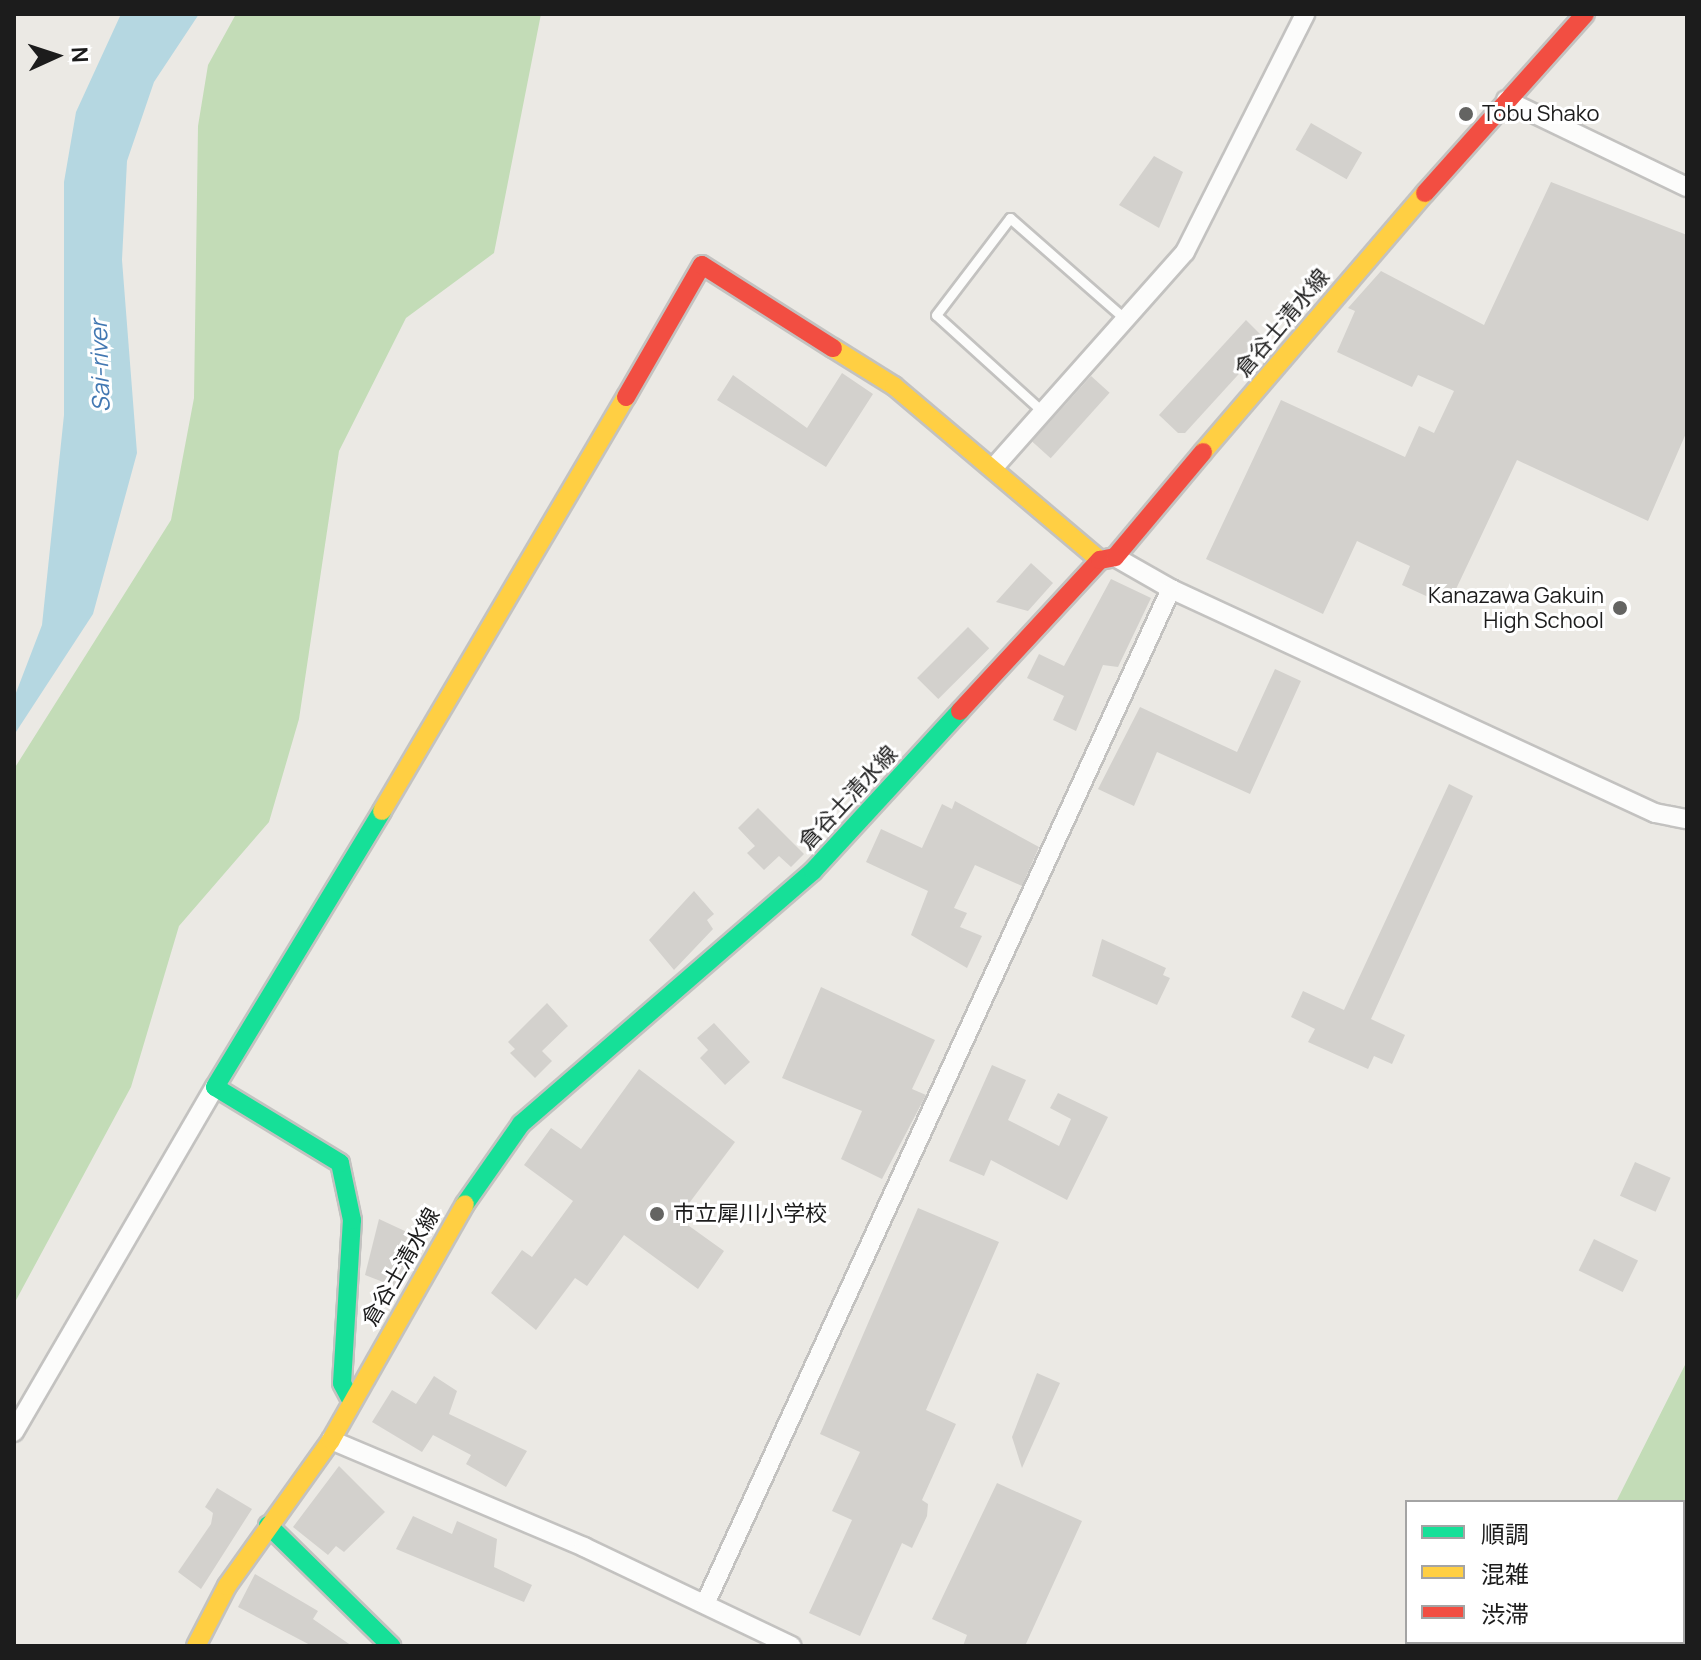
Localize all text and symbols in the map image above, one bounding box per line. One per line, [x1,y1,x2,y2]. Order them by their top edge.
north arrow [16,16,96,96]
text: N [65,46,95,63]
place label: Tobu Shako [1482,101,1599,127]
marker: Tobu Shako [1457,105,1475,123]
street label: 倉谷土清水線 [1229,264,1335,382]
water label: Sai-river [83,319,115,413]
place label: Kanazawa Gakuin High School [1428,582,1604,634]
marker: Kanazawa Gakuin High School [1611,599,1629,617]
street label: 倉谷土清水線 [793,741,903,855]
place label: 市立犀川小学校 [673,1201,827,1227]
street label: 倉谷土清水線 [357,1203,445,1331]
marker: 市立犀川小学校 [648,1205,666,1223]
legend [1405,1500,1685,1644]
text: 順調 [1481,1517,1529,1550]
text: 混雑 [1481,1557,1529,1590]
text: 渋滞 [1481,1597,1529,1630]

